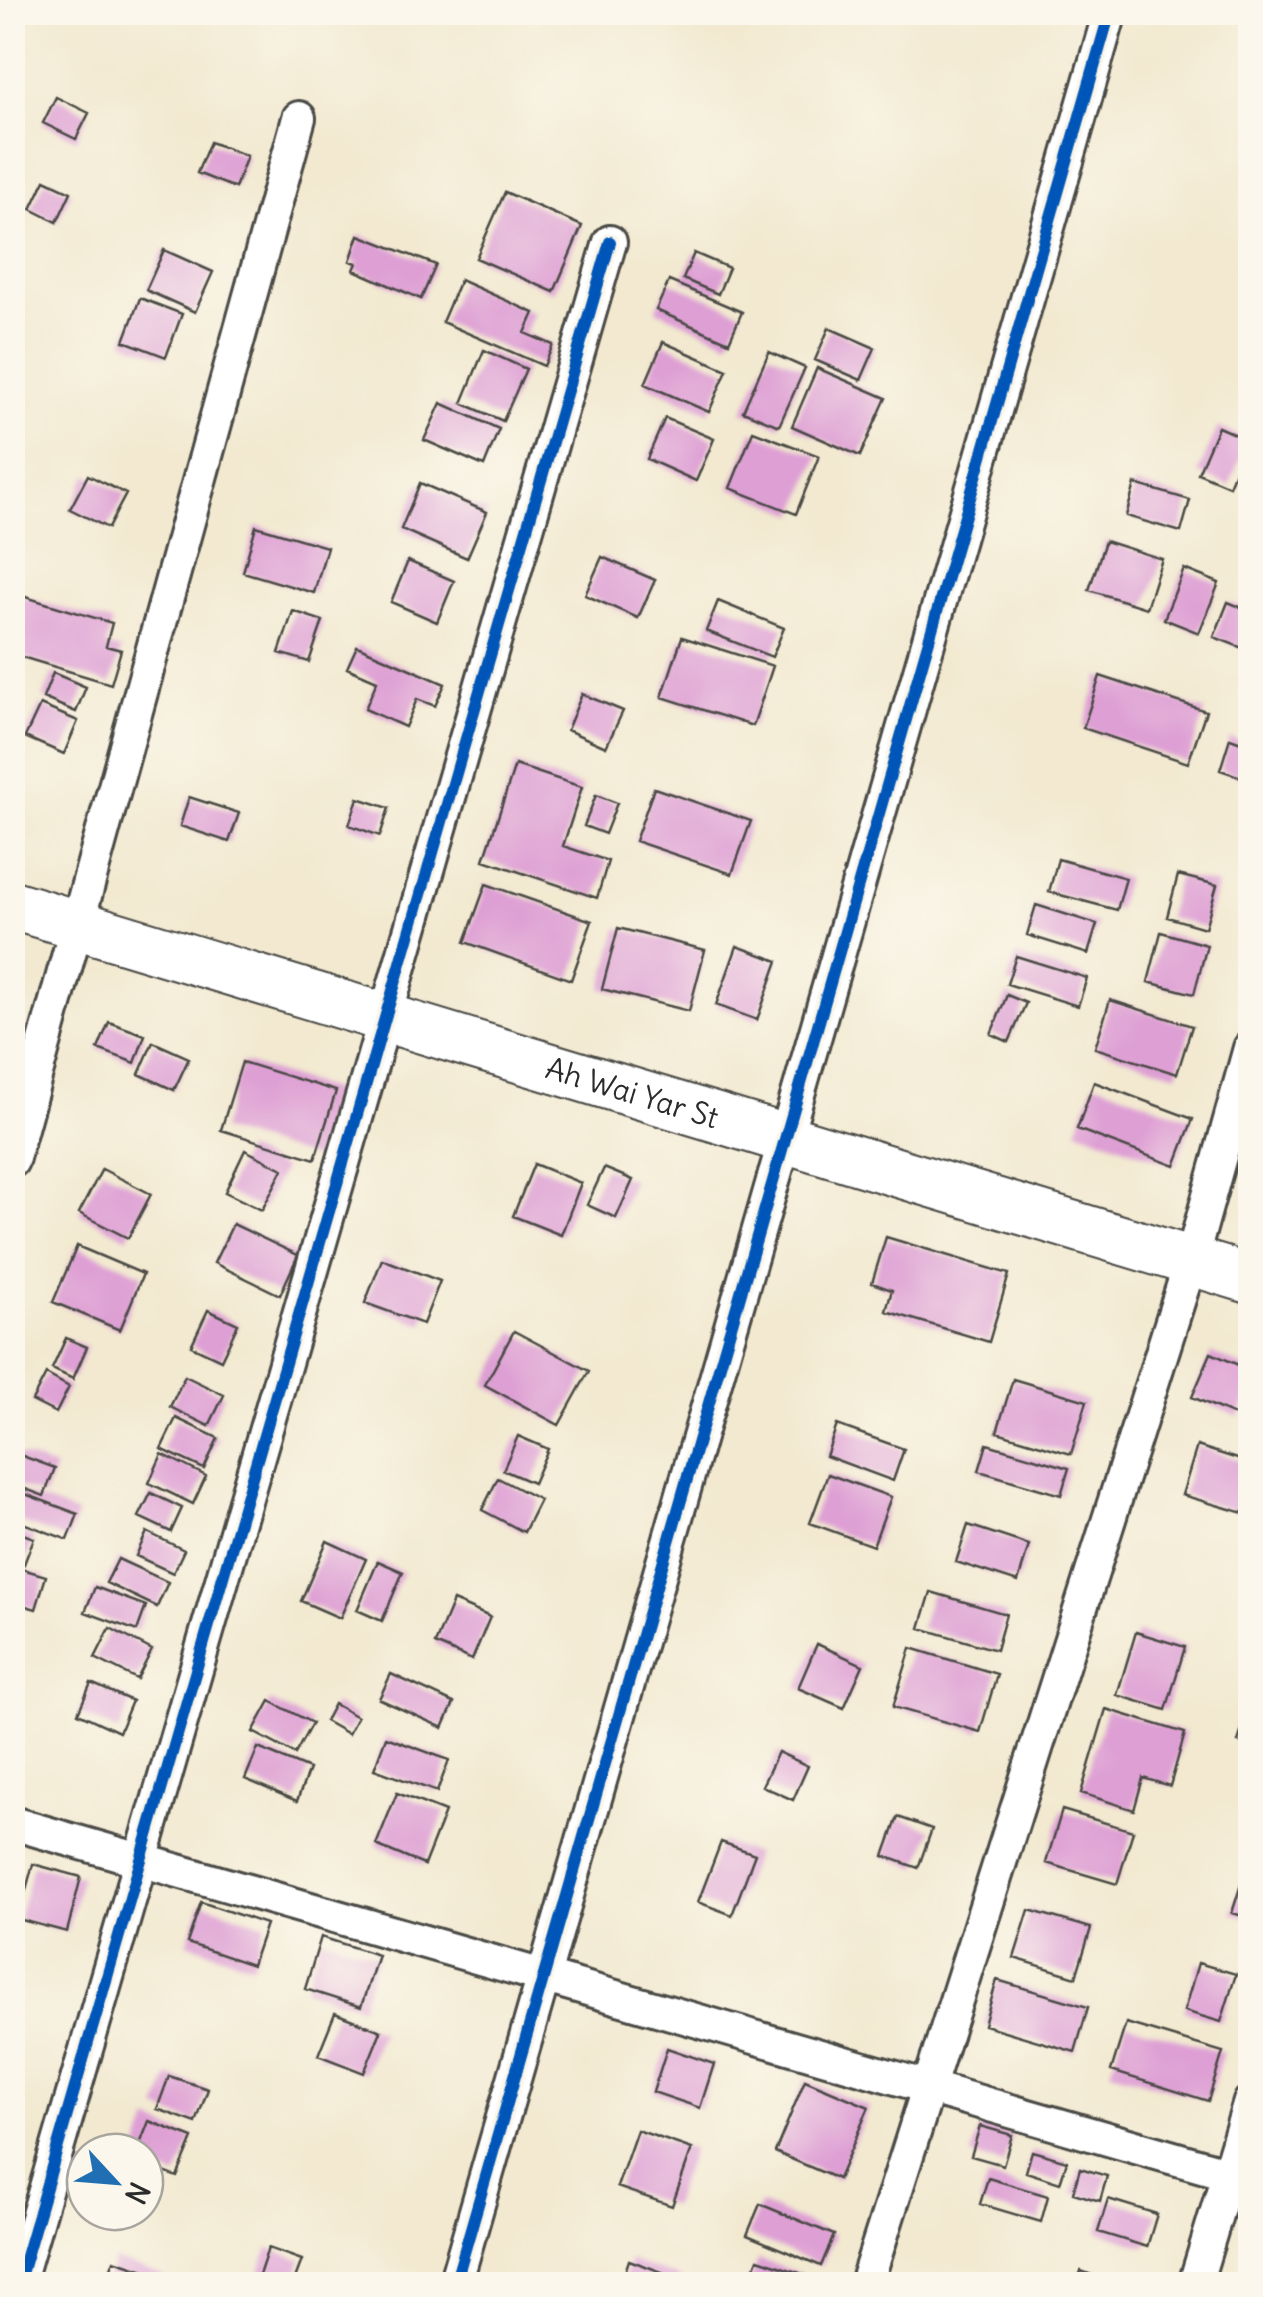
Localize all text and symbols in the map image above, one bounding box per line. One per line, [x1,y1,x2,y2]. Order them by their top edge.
street label: Ah Wai Yar St [541,1048,723,1136]
north arrow [65,2132,165,2232]
text: N [117,2176,158,2210]

